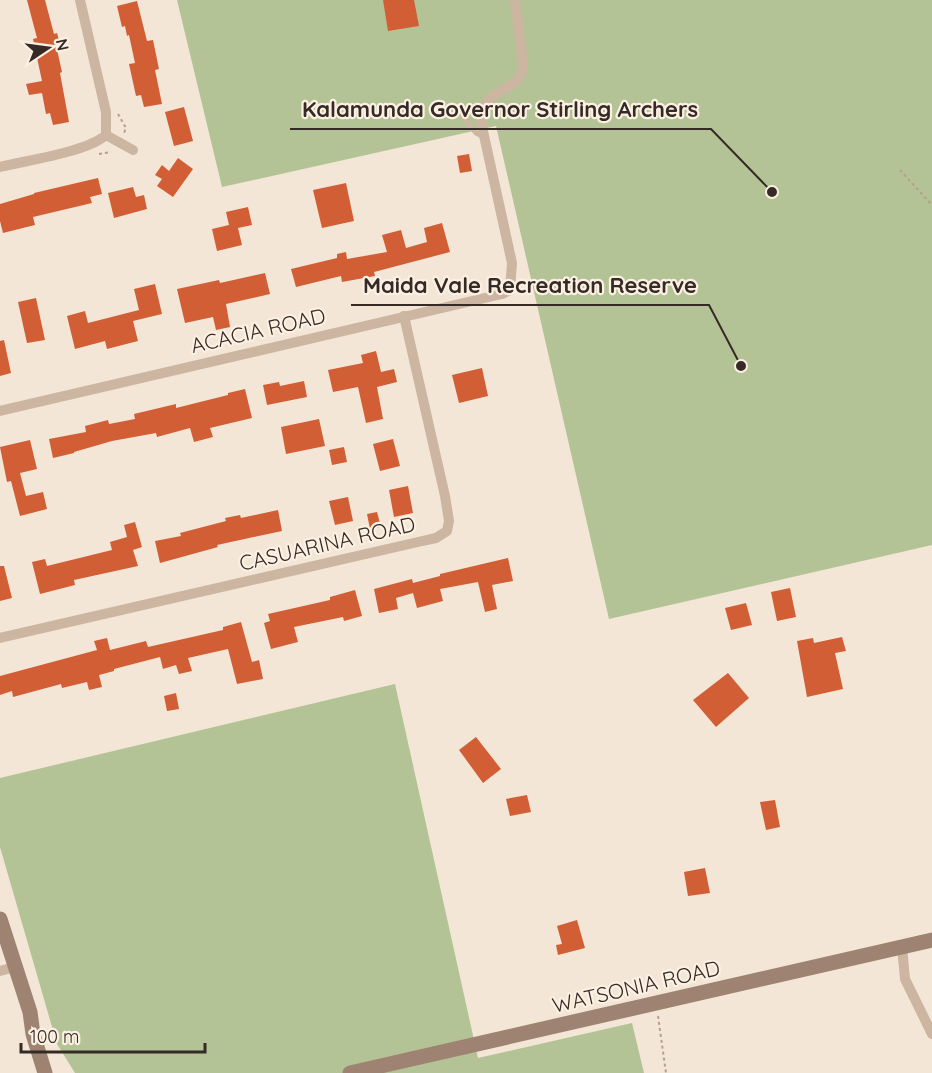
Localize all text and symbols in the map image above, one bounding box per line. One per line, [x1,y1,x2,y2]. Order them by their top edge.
north arrow [18,18,78,78]
text: N [52,37,74,53]
callout: Kalamunda Governor Stirling Archers [290,89,711,129]
text: Kalamunda Governor Stirling Archers [302,95,698,123]
callout: Maida Vale Recreation Reserve [351,265,709,305]
text: Maida Vale Recreation Reserve [363,271,697,299]
street label: ACACIA ROAD [188,302,328,358]
street label: CASUARINA ROAD [236,510,418,576]
street label: WATSONIA ROAD [550,954,722,1018]
scale bar [21,1016,206,1054]
text: 100 m [30,1025,79,1048]

